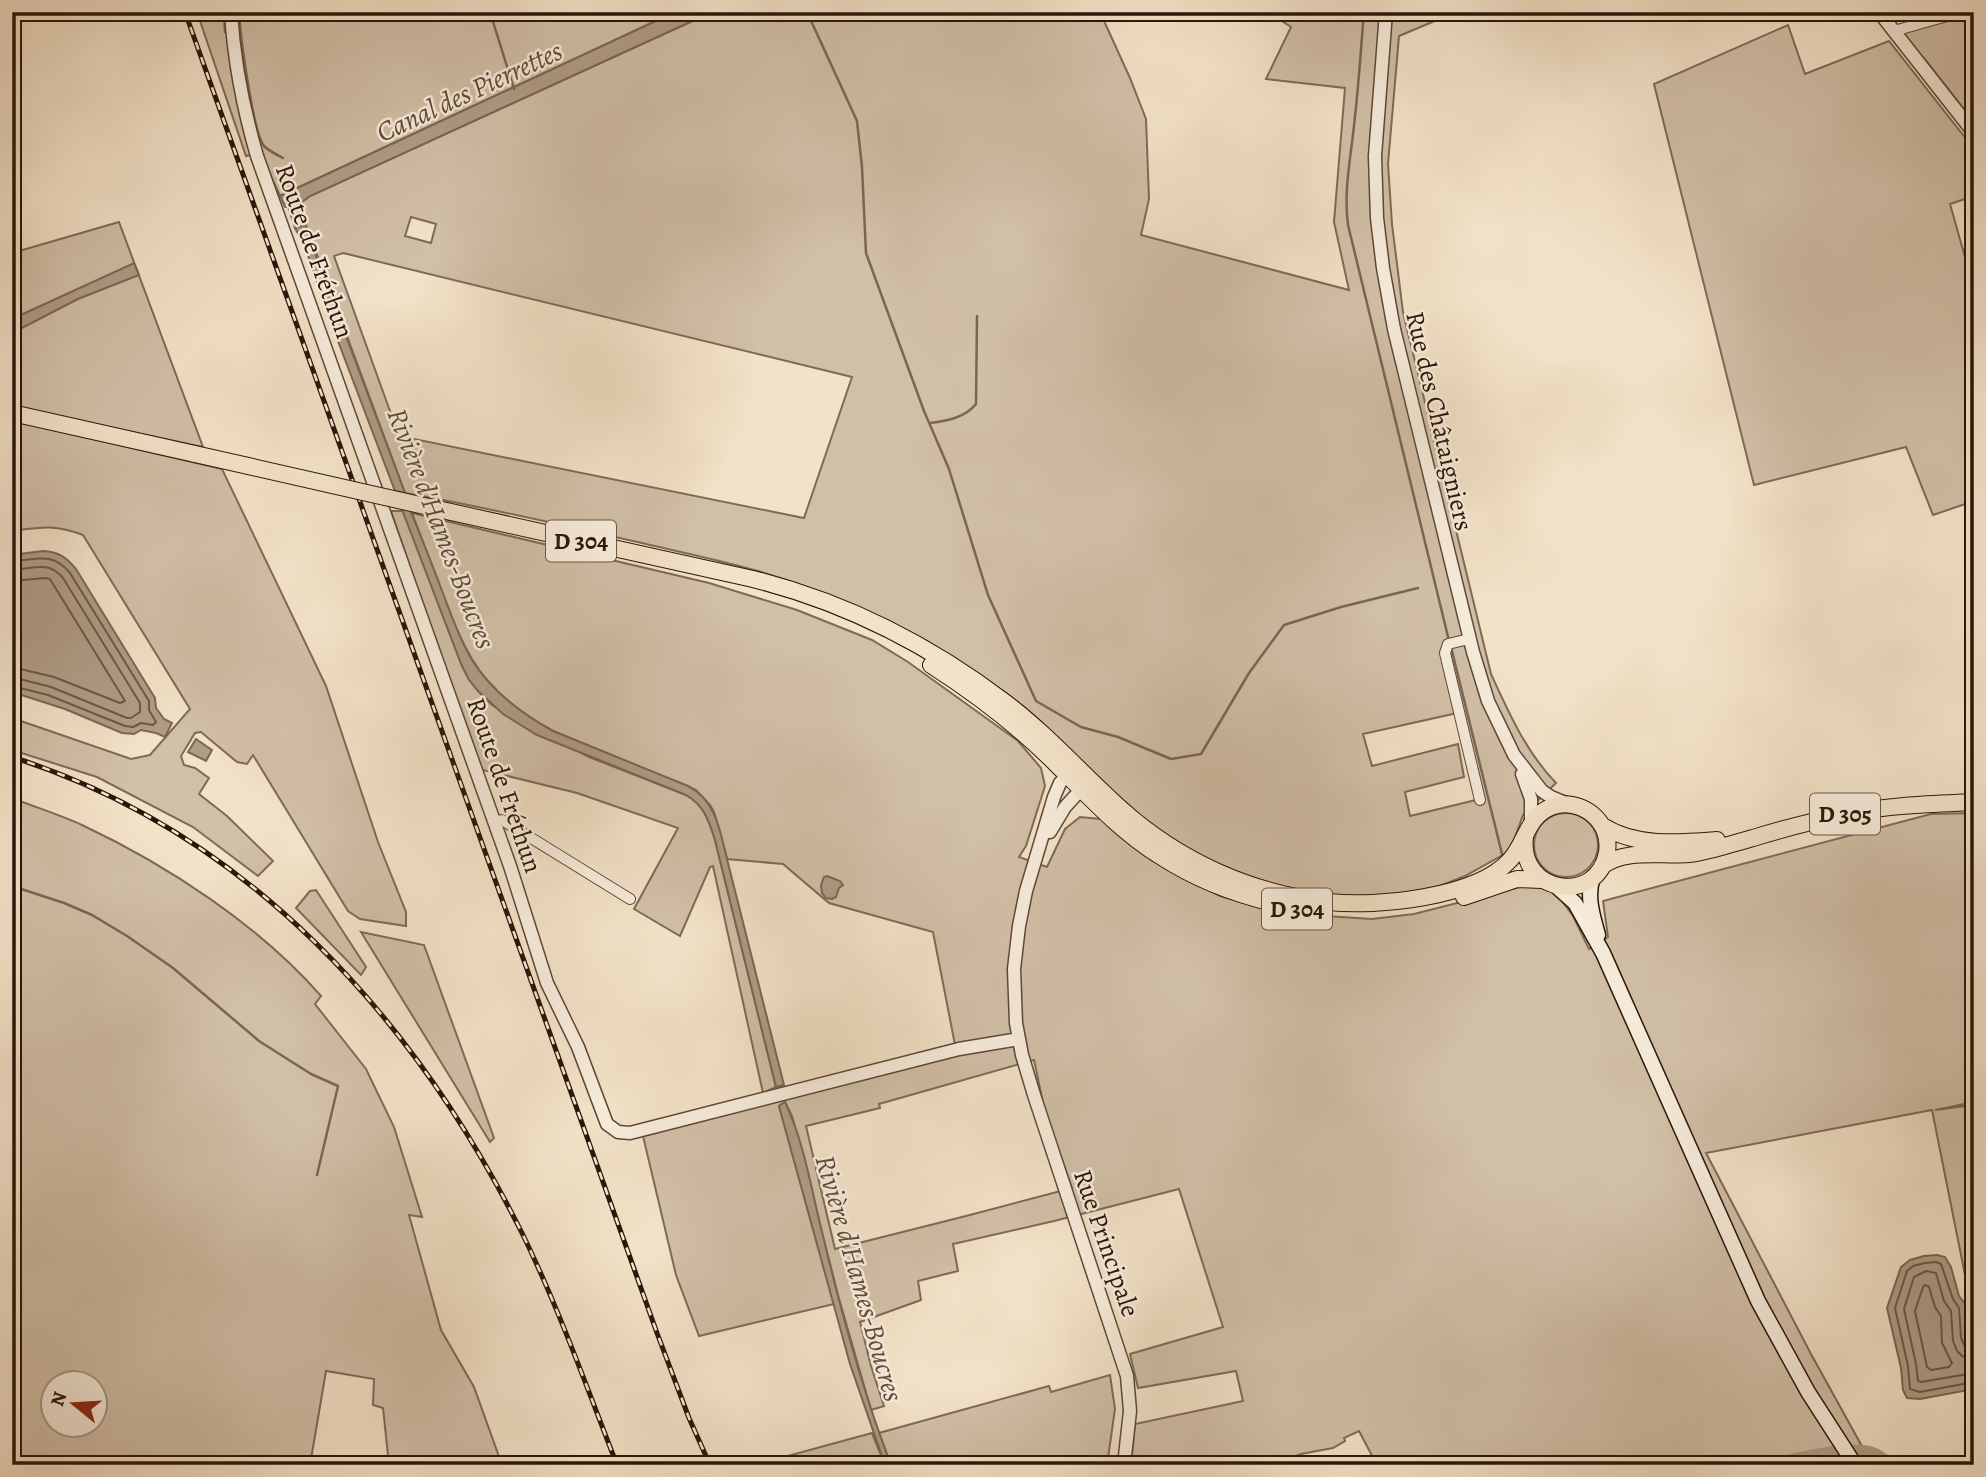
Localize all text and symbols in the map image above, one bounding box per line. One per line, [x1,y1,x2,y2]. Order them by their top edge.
water label: Canal des Pierrettes [370,32,569,152]
street label: Route de Fréthun [267,159,362,343]
street label: Rue des Châtaigniers [1397,308,1482,534]
water label: Rivière d'Hames-Boucres [378,403,505,655]
road number: D 304 [546,520,616,562]
street label: Route de Fréthun [458,693,551,877]
road number: D 305 [1810,794,1880,834]
road number: D 304 [1262,888,1332,930]
water label: Rivière d'Hames-Boucres [806,1151,913,1406]
street label: Rue Principale [1065,1165,1148,1322]
north arrow [38,1368,108,1438]
text: N [44,1388,73,1410]

